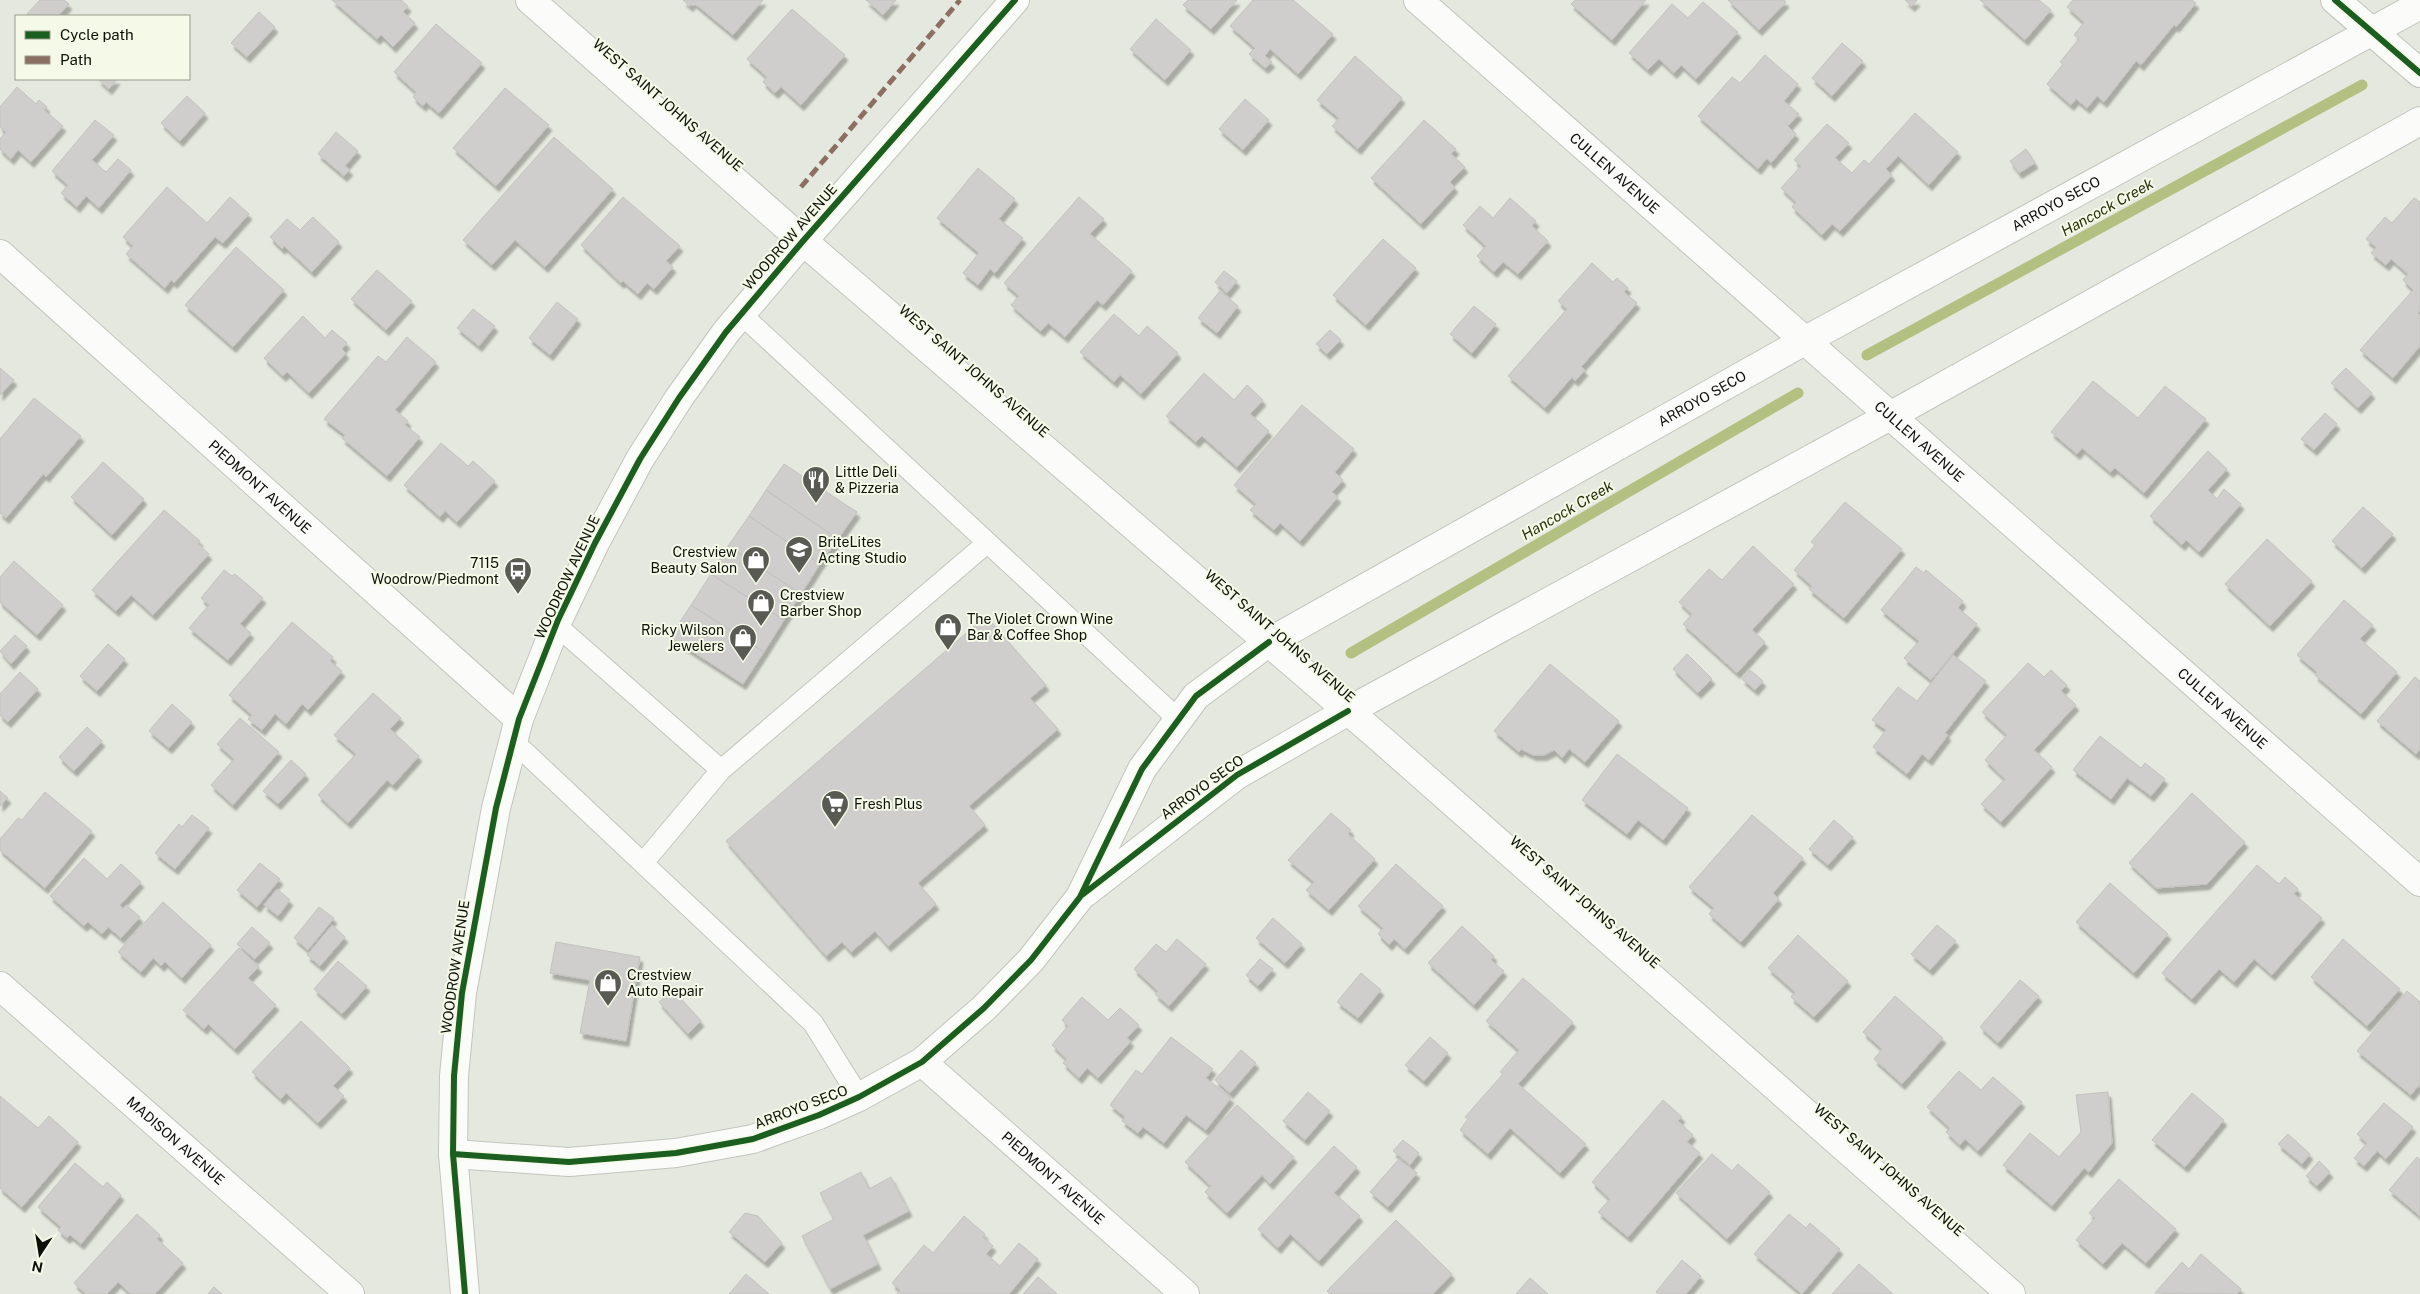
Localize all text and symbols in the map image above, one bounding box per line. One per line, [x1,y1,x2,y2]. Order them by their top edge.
legend [15,15,190,80]
text: Cycle path [60,26,134,43]
street label: WEST SAINT JOHNS AVENUE [590,35,746,175]
text: Path [60,51,92,68]
street label: CULLEN AVENUE [1567,129,1663,217]
street label: ARROYO SECO [2009,173,2103,234]
water label: Hancock Creek [2058,174,2157,239]
street label: WOODROW AVENUE [740,181,840,293]
street label: WEST SAINT JOHNS AVENUE [896,301,1052,441]
street label: ARROYO SECO [1655,367,1749,430]
street label: CULLEN AVENUE [1871,398,1967,485]
street label: PIEDMONT AVENUE [205,437,314,537]
place label: Little Deli & Pizzeria [835,464,899,496]
restaurant icon: Little Deli & Pizzeria [801,465,831,504]
water label: Hancock Creek [1518,476,1617,543]
street label: WOODROW AVENUE [531,512,603,642]
place label: BriteLites Acting Studio [818,534,907,566]
school or university icon: BriteLites Acting Studio [784,535,814,574]
place label: Crestview Beauty Salon [651,544,737,576]
shop icon: Crestview Beauty Salon [741,545,771,584]
place label: 7115 Woodrow/Piedmont [371,555,499,587]
bus stop icon: 7115 Woodrow/Piedmont [503,556,533,595]
street label: WEST SAINT JOHNS AVENUE [1202,566,1358,706]
place label: Crestview Barber Shop [780,587,861,619]
shop icon: Crestview Barber Shop [746,588,776,627]
place label: The Violet Crown Wine Bar & Coffee Shop [967,611,1113,643]
shop icon: The Violet Crown Wine Bar & Coffee Shop [933,612,963,651]
place label: Ricky Wilson Jewelers [641,622,724,654]
shop icon: Ricky Wilson Jewelers [728,623,758,662]
street label: CULLEN AVENUE [2175,665,2271,752]
street label: ARROYO SECO [1157,752,1247,822]
supermarket icon: Fresh Plus [820,789,850,828]
place label: Fresh Plus [854,796,922,812]
street label: WEST SAINT JOHNS AVENUE [1507,832,1663,972]
street label: WOODROW AVENUE [438,899,472,1035]
place label: Crestview Auto Repair [627,967,704,999]
shop icon: Crestview Auto Repair [593,968,623,1007]
street label: ARROYO SECO [752,1082,850,1132]
street label: MADISON AVENUE [123,1093,228,1188]
street label: WEST SAINT JOHNS AVENUE [1811,1100,1967,1240]
street label: PIEDMONT AVENUE [998,1128,1108,1227]
north arrow [15,1229,65,1279]
text: N [30,1258,44,1276]

